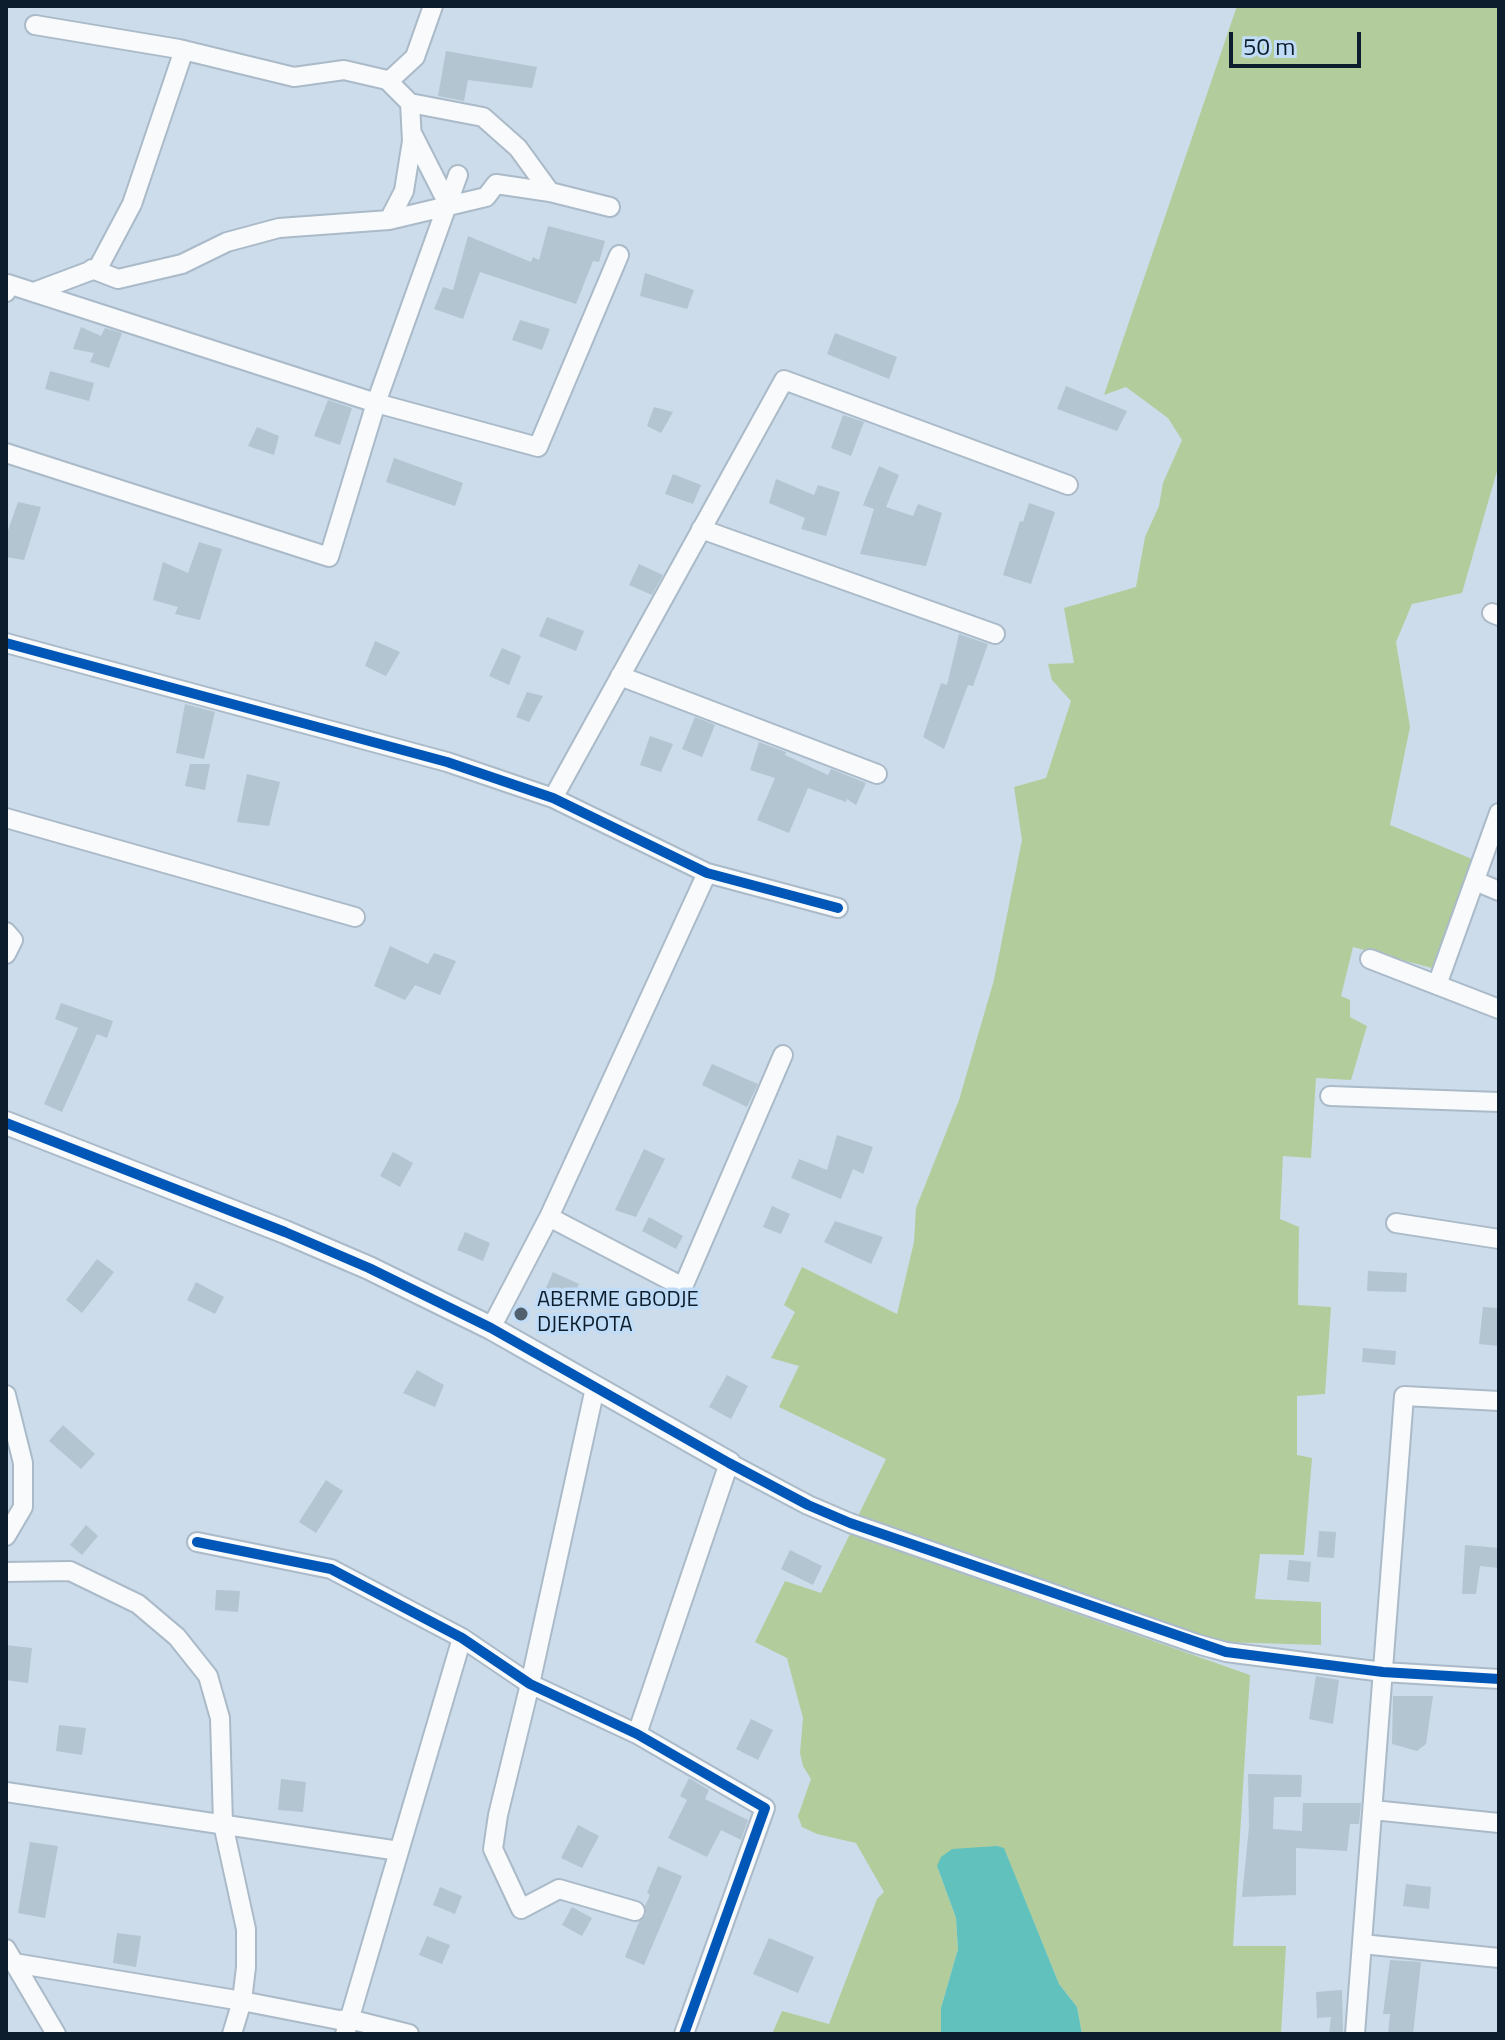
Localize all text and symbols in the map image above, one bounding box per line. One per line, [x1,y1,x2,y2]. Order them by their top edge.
scale bar [1233,16,1365,66]
text: 50 m [1243,28,1295,64]
place label: ABERME GBODJE DJEKPOTA [537,1288,699,1340]
marker: ABERME GBODJE DJEKPOTA [512,1305,530,1323]

